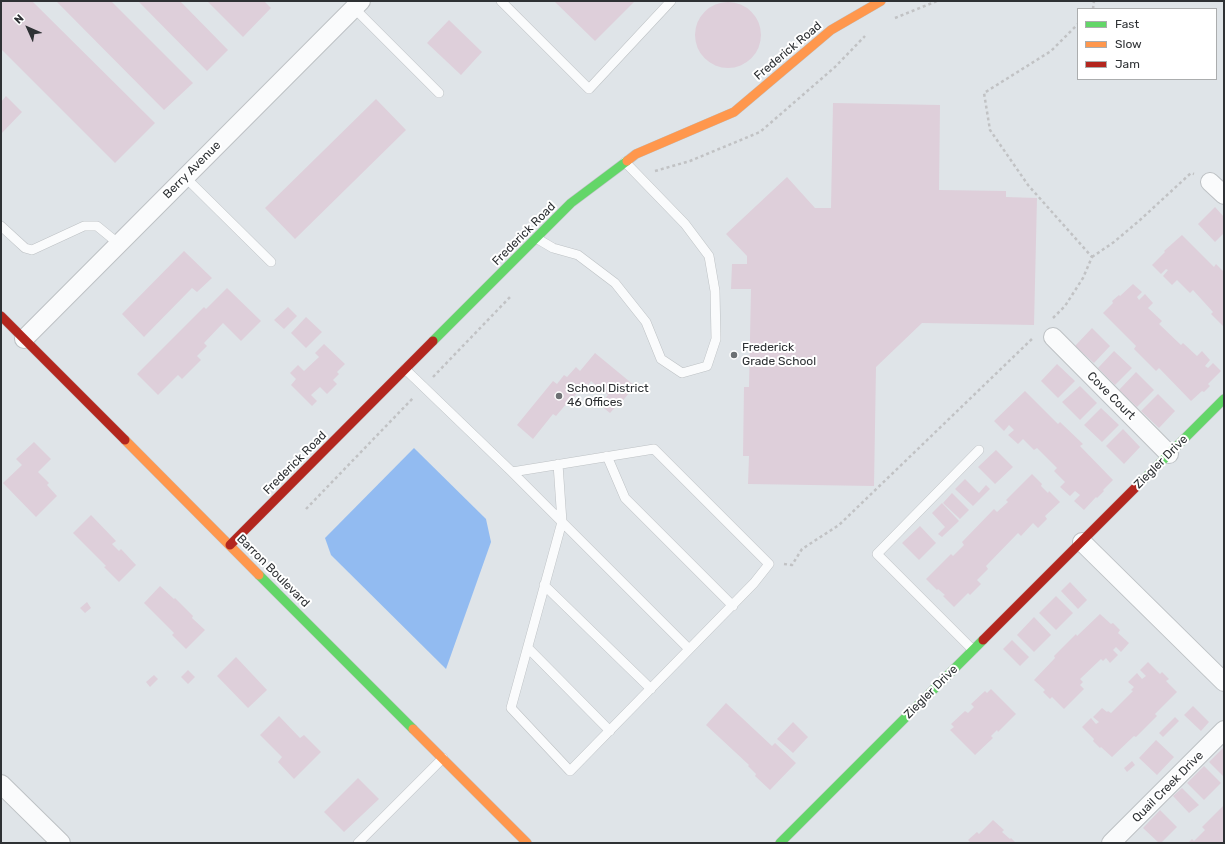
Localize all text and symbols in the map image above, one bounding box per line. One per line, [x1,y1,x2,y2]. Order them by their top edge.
north arrow [8,8,48,48]
legend [1077,8,1217,80]
text: N [12,12,27,27]
text: Fast [1115,17,1139,31]
street label: Frederick Road [751,19,825,83]
text: Slow [1115,37,1142,51]
text: Jam [1115,57,1140,71]
street label: Berry Avenue [160,138,224,202]
street label: Frederick Road [489,199,559,269]
place label: Frederick Grade School [742,341,816,369]
marker: Frederick Grade School [729,350,739,360]
street label: Cove Court [1084,369,1138,423]
place label: School District 46 Offices [567,382,649,410]
marker: School District 46 Offices [554,391,564,401]
street label: Frederick Road [260,428,330,498]
street label: Ziegler Drive [1131,432,1191,492]
street label: Barron Boulevard [234,532,312,610]
street label: Ziegler Drive [901,662,961,722]
street label: Quail Creek Drive [1129,748,1207,826]

